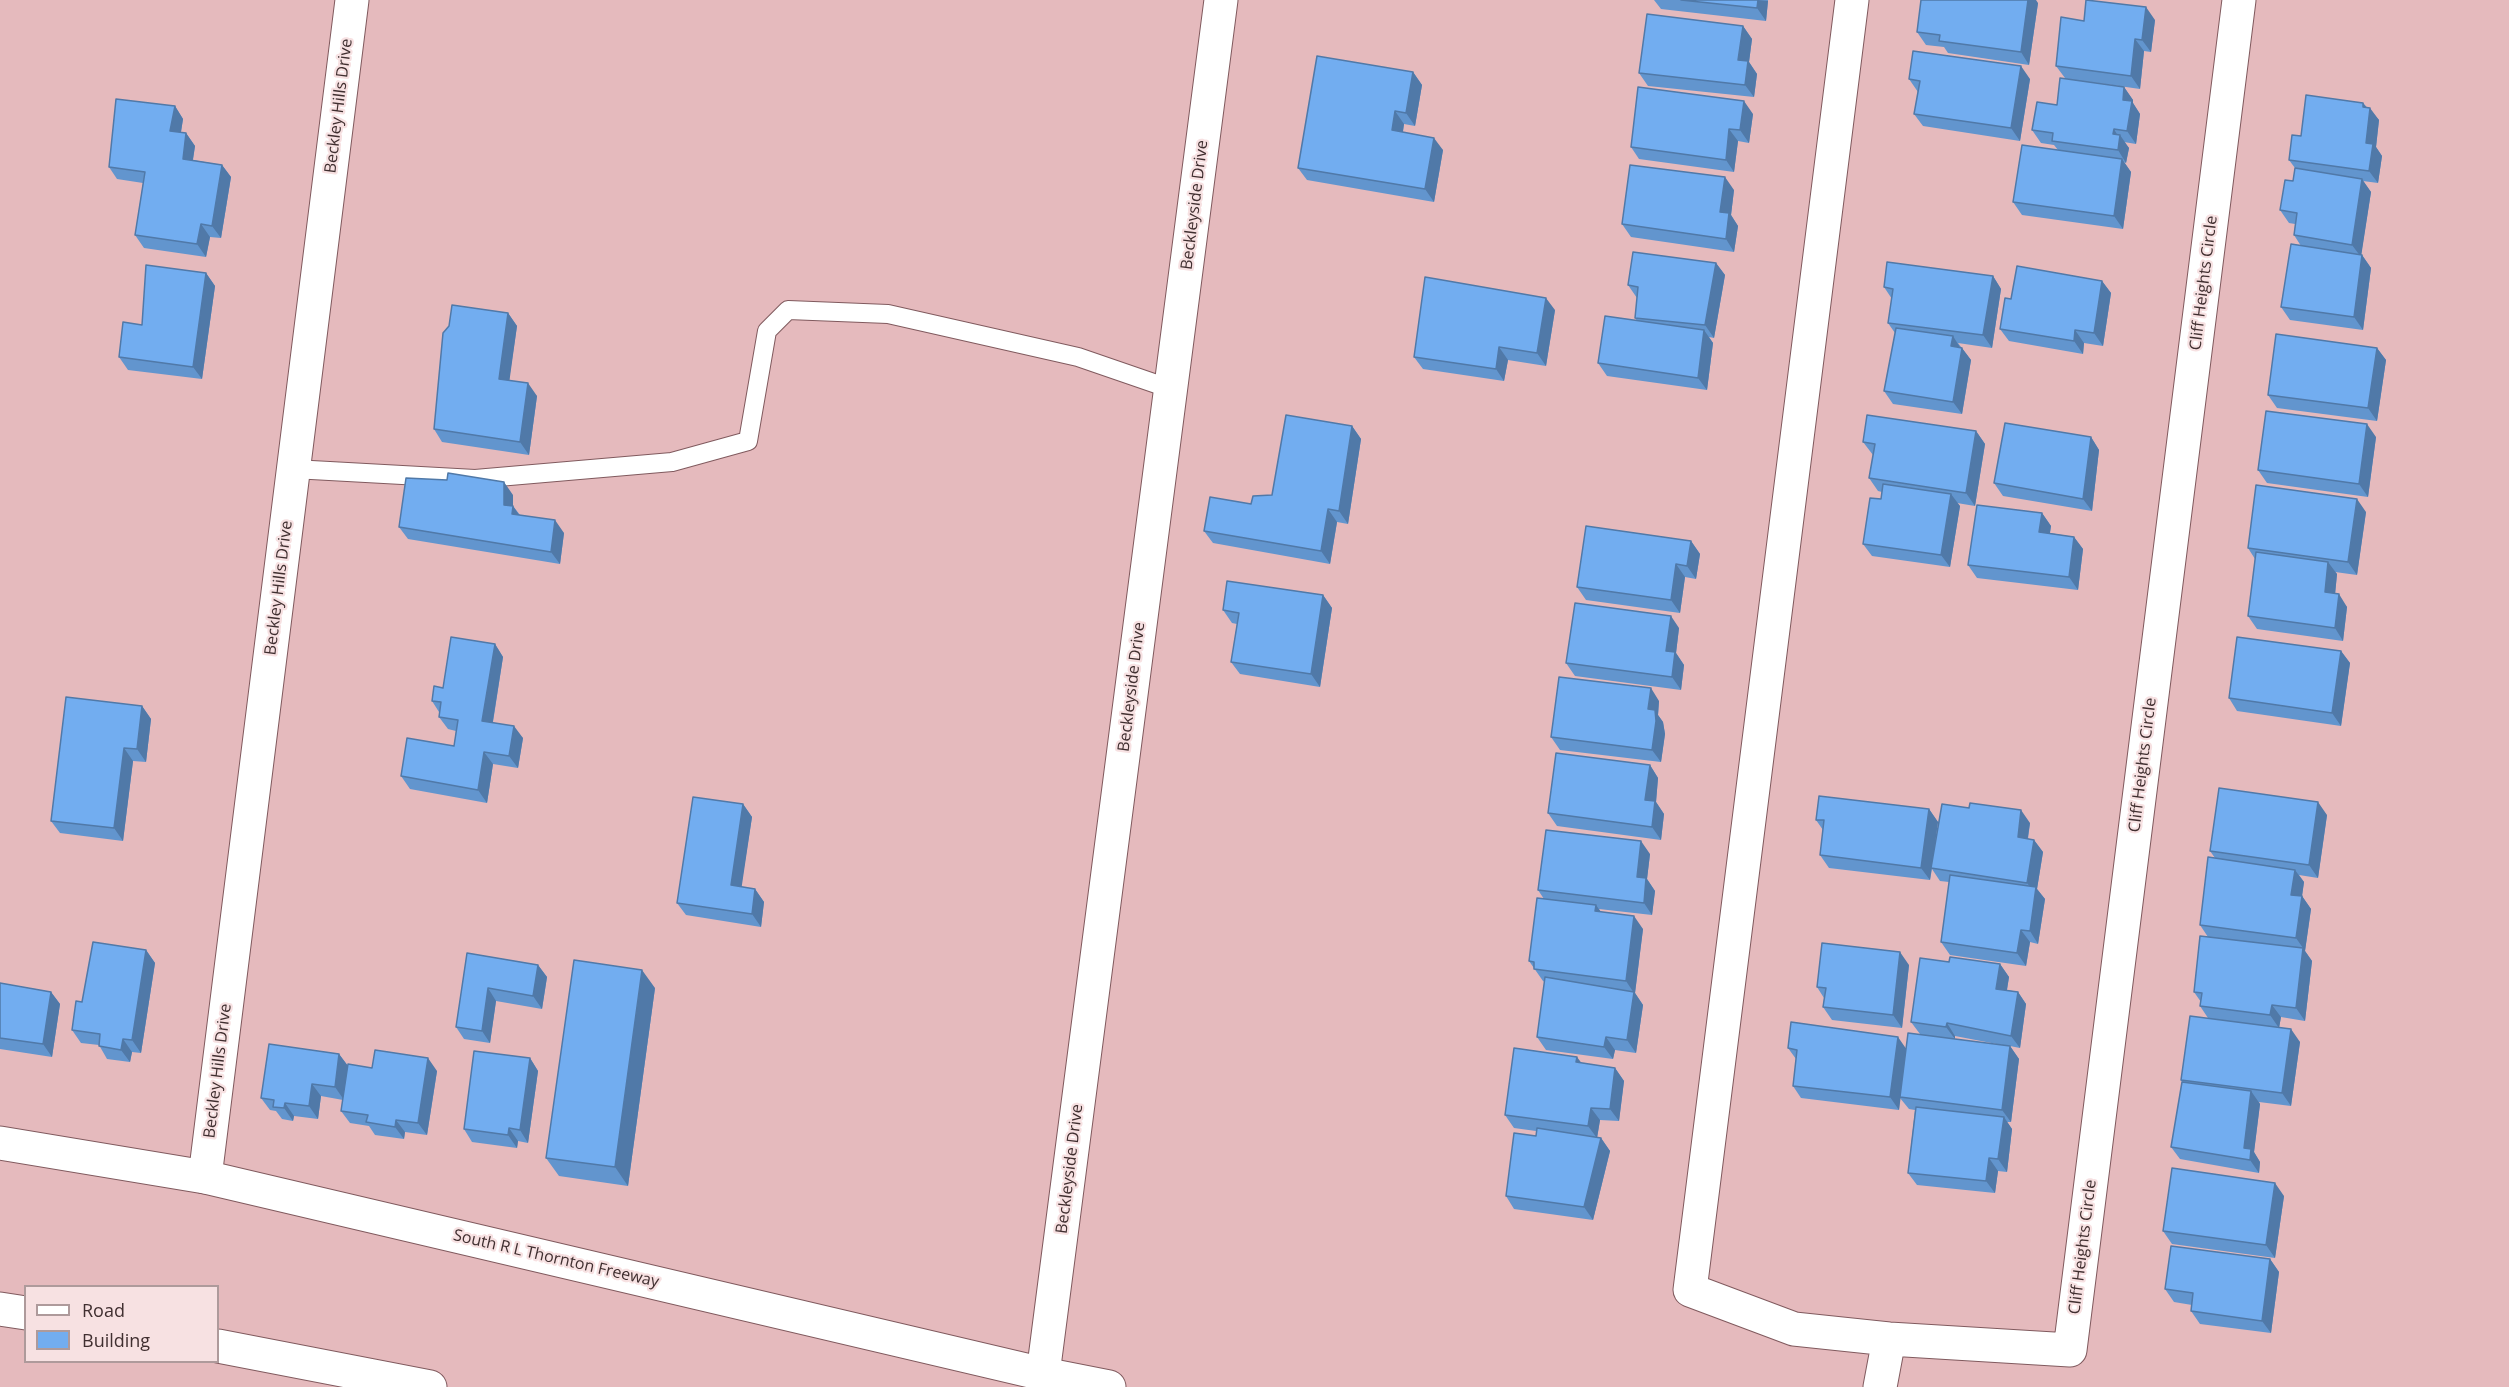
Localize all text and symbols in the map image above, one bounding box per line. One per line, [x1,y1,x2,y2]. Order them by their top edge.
street label: Beckley Hills Drive [321,38,357,174]
street label: Beckleyside Drive [1178,139,1212,271]
street label: Cliff Heights Circle [2186,215,2222,351]
street label: Beckley Hills Drive [261,520,297,656]
street label: Beckleyside Drive [1115,621,1149,753]
street label: Cliff Heights Circle [2125,697,2161,833]
street label: Beckley Hills Drive [200,1003,236,1139]
street label: Beckleyside Drive [1053,1103,1087,1235]
street label: Cliff Heights Circle [2065,1179,2101,1315]
street label: South R L Thornton Freeway [451,1226,661,1292]
legend [24,1285,219,1363]
text: Road [82,1298,125,1322]
text: Building [82,1328,150,1352]

